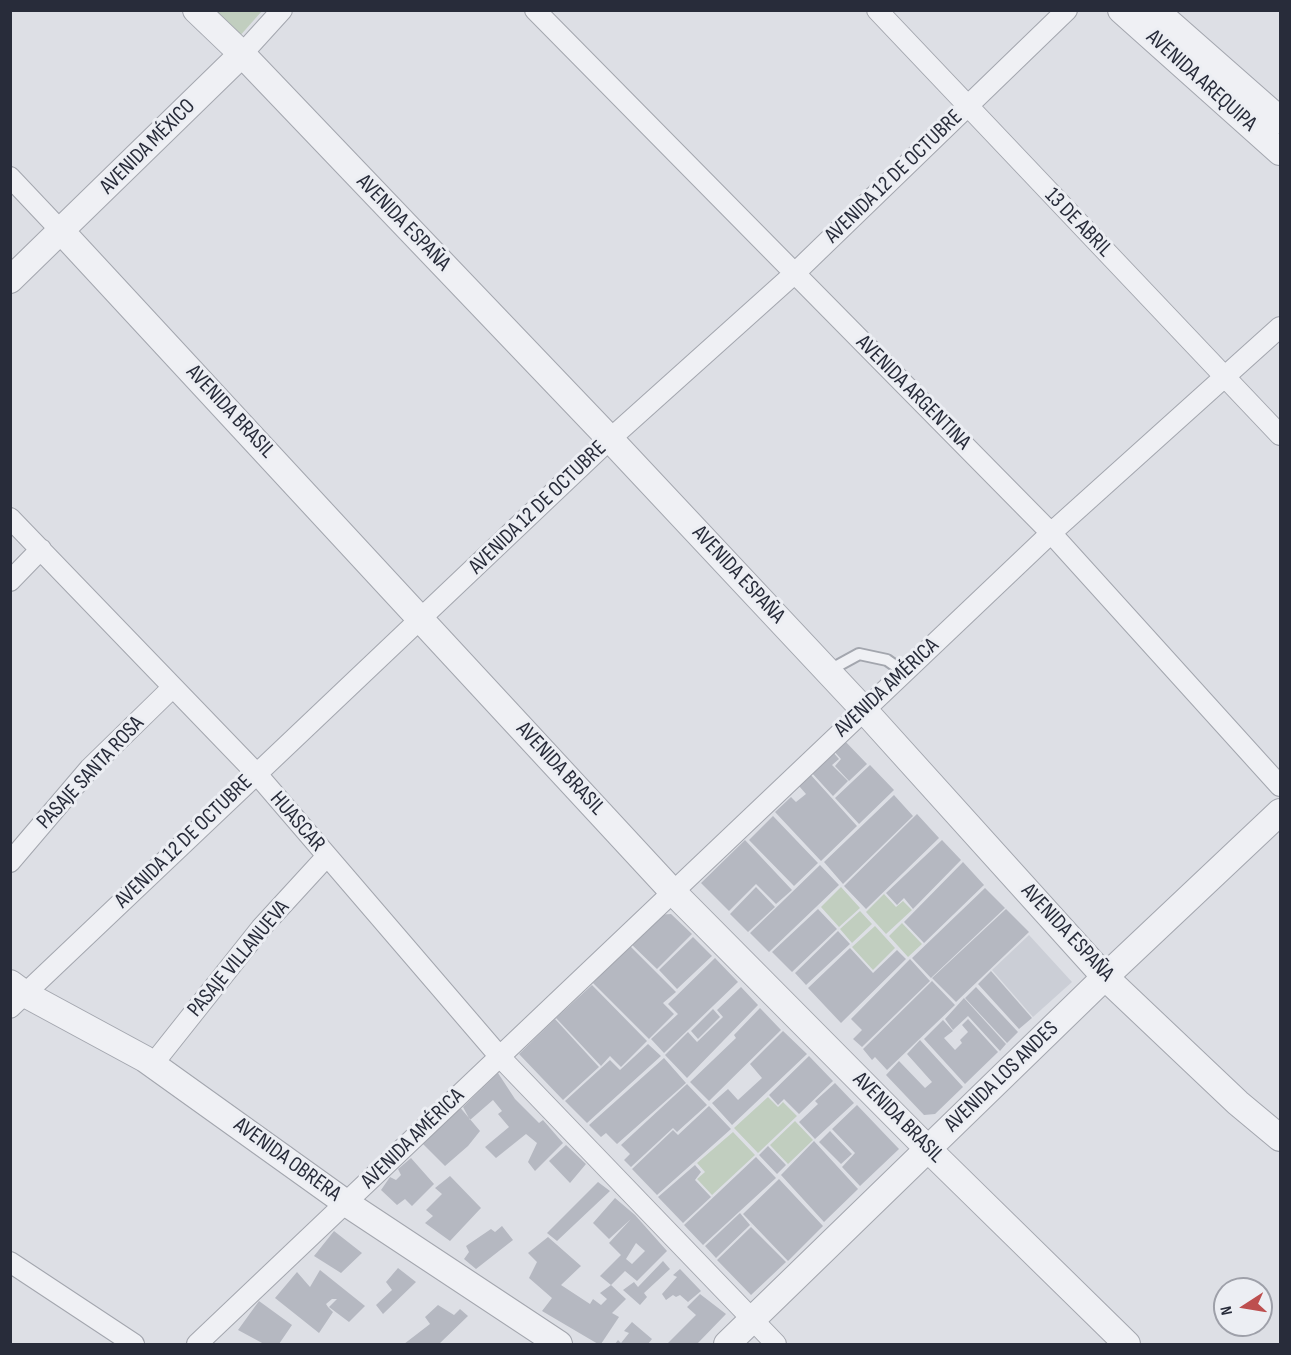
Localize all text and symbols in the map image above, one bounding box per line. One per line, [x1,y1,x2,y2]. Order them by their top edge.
street label: AVENIDA AREQUIPA [1140,24,1262,138]
street label: AVENIDA MÉXICO [95,94,201,200]
street label: AVENIDA 12 DE OCTUBRE [820,105,968,249]
street label: AVENIDA ESPAÑA [350,169,456,277]
street label: 13 DE ABRIL [1039,183,1117,263]
street label: AVENIDA ARGENTINA [850,330,976,456]
street label: AVENIDA BRASIL [180,360,280,464]
street label: AVENIDA 12 DE OCTUBRE [464,436,612,580]
street label: AVENIDA ESPAÑA [686,521,790,629]
street label: AVENIDA AMÉRICA [829,633,945,743]
street label: PASAJE SANTA ROSA [32,711,150,835]
street label: AVENIDA BRASIL [510,717,610,821]
street label: AVENIDA 12 DE OCTUBRE [110,770,258,914]
street label: HUASCAR [264,787,330,857]
street label: AVENIDA ESPAÑA [1015,879,1119,987]
street label: PASAJE VILLANUEVA [182,895,296,1023]
street label: AVENIDA LOS ANDES [940,1016,1064,1138]
street label: AVENIDA BRASIL [847,1067,949,1169]
street label: AVENIDA AMÉRICA [356,1083,470,1195]
street label: AVENIDA OBRERA [228,1112,346,1208]
north arrow [1213,1277,1273,1337]
text: N [1217,1304,1237,1317]

